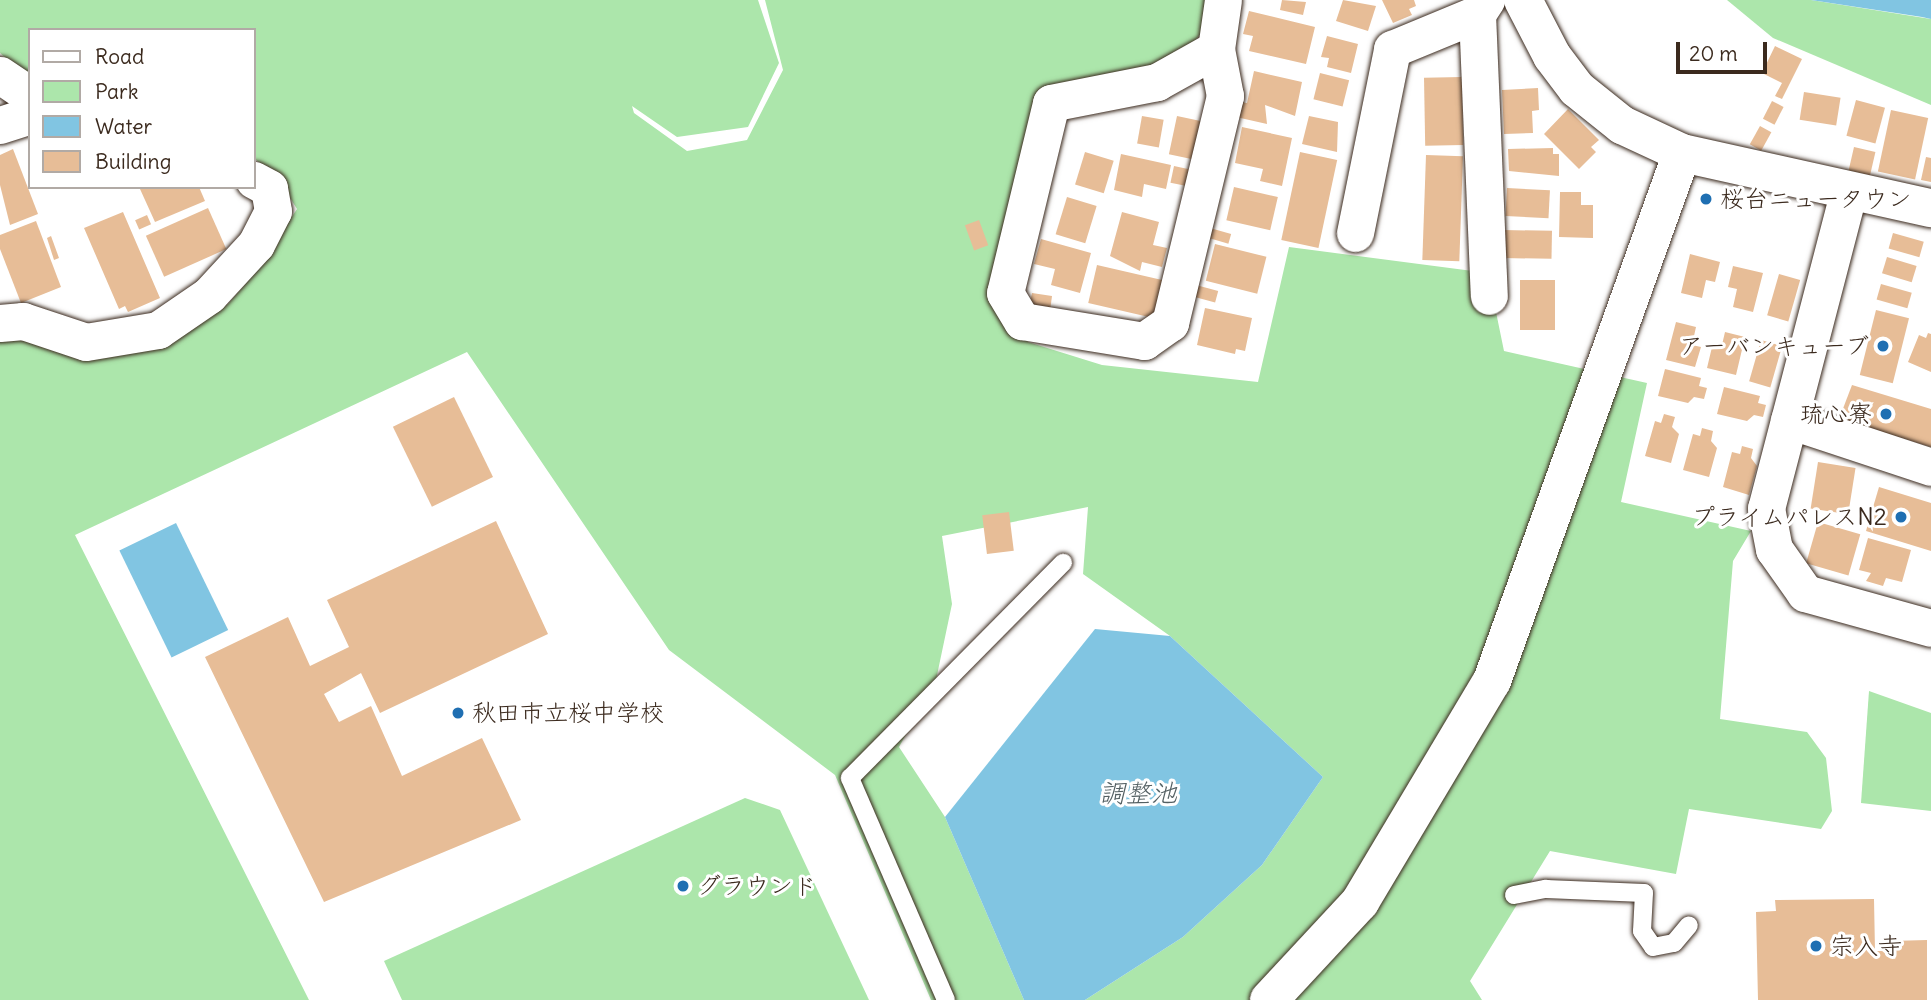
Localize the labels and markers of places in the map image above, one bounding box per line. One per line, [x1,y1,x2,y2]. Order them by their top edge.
place label: 桜台ニュータウン [1720,185,1912,213]
marker: 桜台ニュータウン [1698,191,1714,207]
place label: アーバンキューブ [1678,332,1869,360]
marker: アーバンキューブ [1875,338,1891,354]
place label: 琉心寮 [1800,400,1872,428]
marker: 琉心寮 [1878,406,1894,422]
place label: プライムパレスN2 [1689,503,1887,531]
marker: プライムパレスN2 [1893,509,1909,525]
place label: 秋田市立桜中学校 [472,699,664,727]
marker: 秋田市立桜中学校 [450,705,466,721]
place label: グラウンド [697,872,817,900]
marker: グラウンド [675,878,691,894]
place label: 宗入寺 [1830,932,1902,960]
marker: 宗入寺 [1808,938,1824,954]

